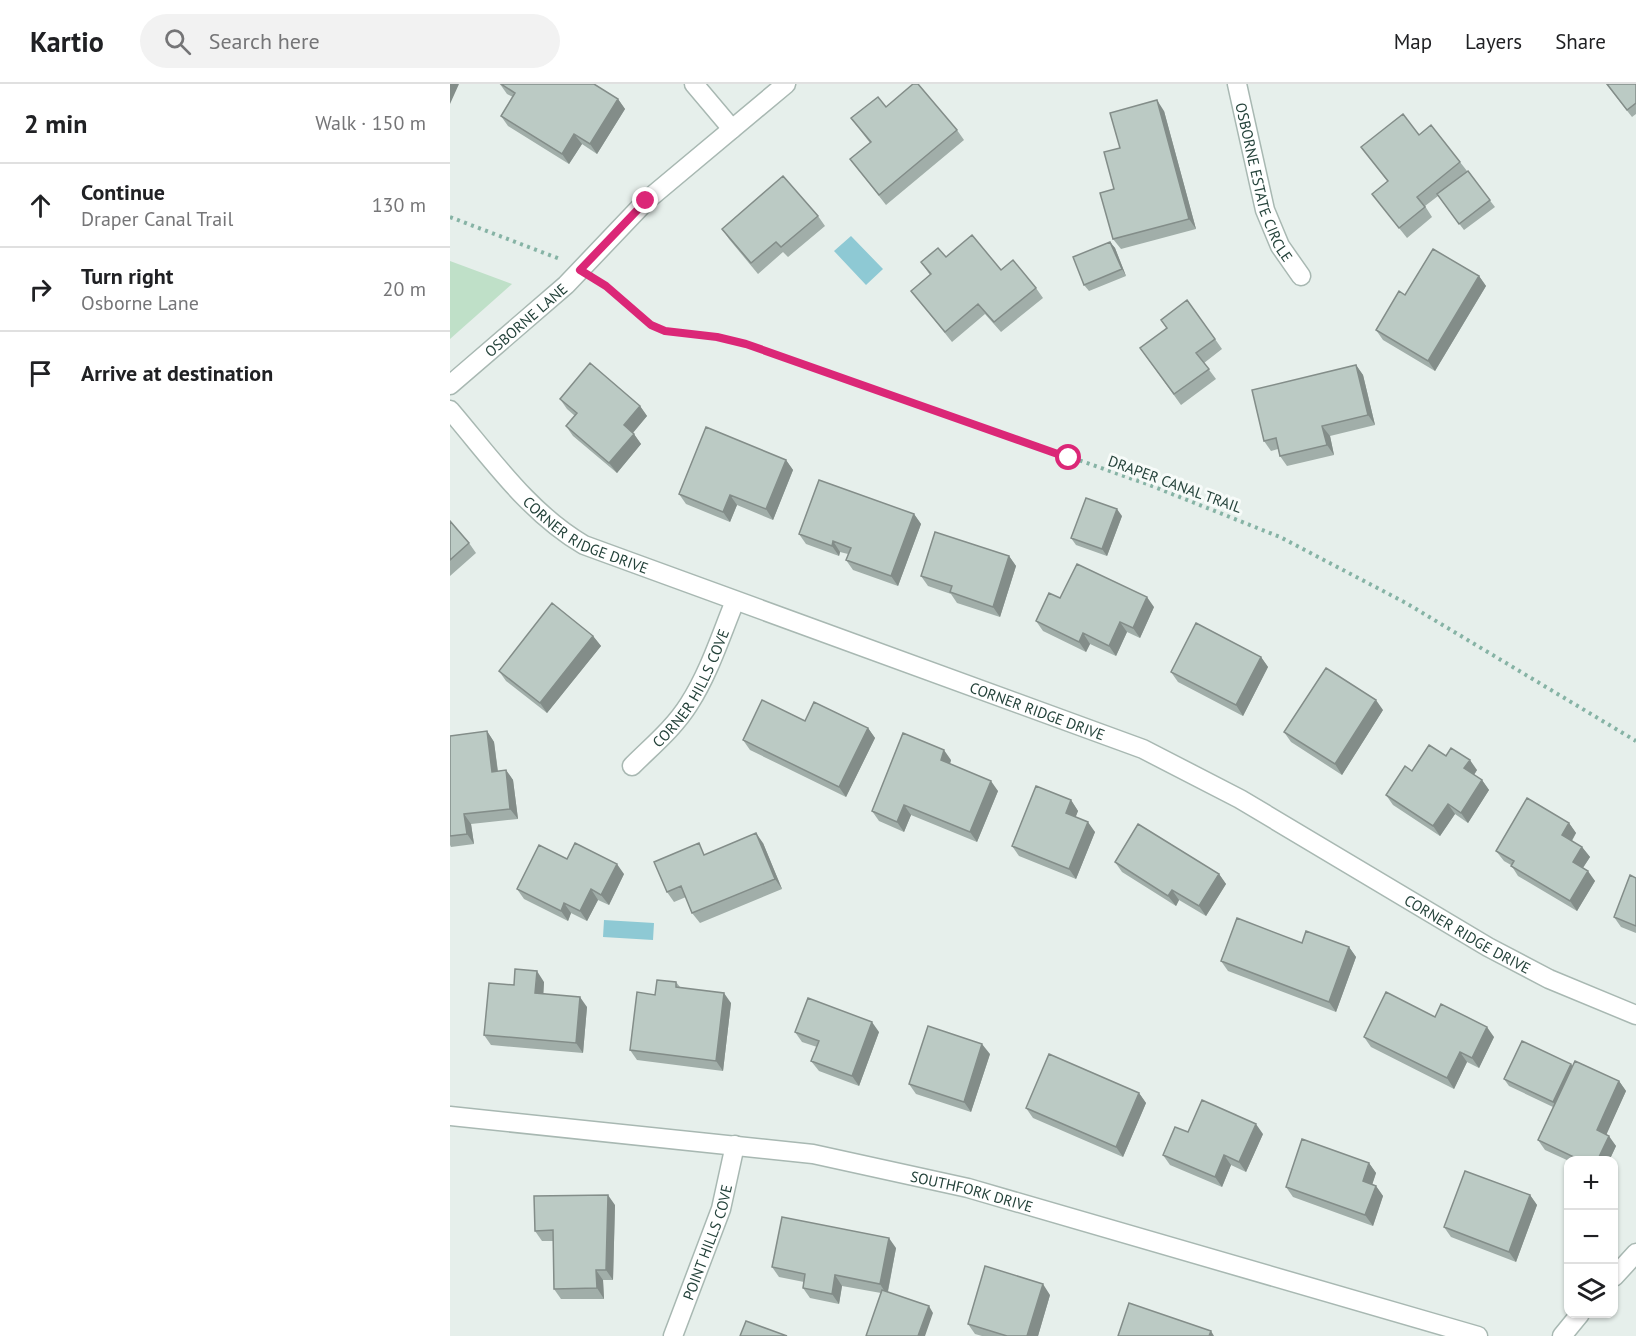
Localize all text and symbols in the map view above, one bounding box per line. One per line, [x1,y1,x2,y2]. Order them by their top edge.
search box [140,14,560,68]
text: Kartio [30,23,104,60]
icon: search [161,25,194,58]
text: Search here [209,27,320,55]
text: Map [1394,28,1432,55]
text: Layers [1465,28,1522,55]
text: Share [1555,28,1606,55]
street label: OSBORNE ESTATE CIRCLE [1232,101,1297,265]
text: 2 min [24,107,87,140]
text: Walk · 150 m [315,110,426,136]
text: Continue [81,178,165,206]
route end [632,187,658,213]
icon: ahead [24,189,57,222]
text: 130 m [372,192,426,218]
text: Draper Canal Trail [81,206,233,232]
text: Turn right [81,262,173,290]
icon: right [24,273,57,306]
text: 20 m [383,276,426,302]
street label: OSBORNE LANE [480,279,571,361]
text: Osborne Lane [81,290,199,316]
icon: arrive [24,357,57,390]
text: Arrive at destination [81,359,273,387]
route start [1055,444,1081,470]
street label: DRAPER CANAL TRAIL [1106,451,1245,517]
street label: CORNER RIDGE DRIVE [519,492,651,577]
street label: CORNER HILLS COVE [648,626,733,751]
street label: CORNER RIDGE DRIVE [967,677,1108,744]
street label: CORNER RIDGE DRIVE [1401,890,1534,977]
map controls [1564,1156,1618,1318]
button: + [1564,1156,1618,1210]
street label: SOUTHFORK DRIVE [909,1166,1035,1216]
street label: POINT HILLS COVE [678,1183,736,1303]
button: − [1564,1210,1618,1264]
button: layers [1564,1264,1618,1318]

